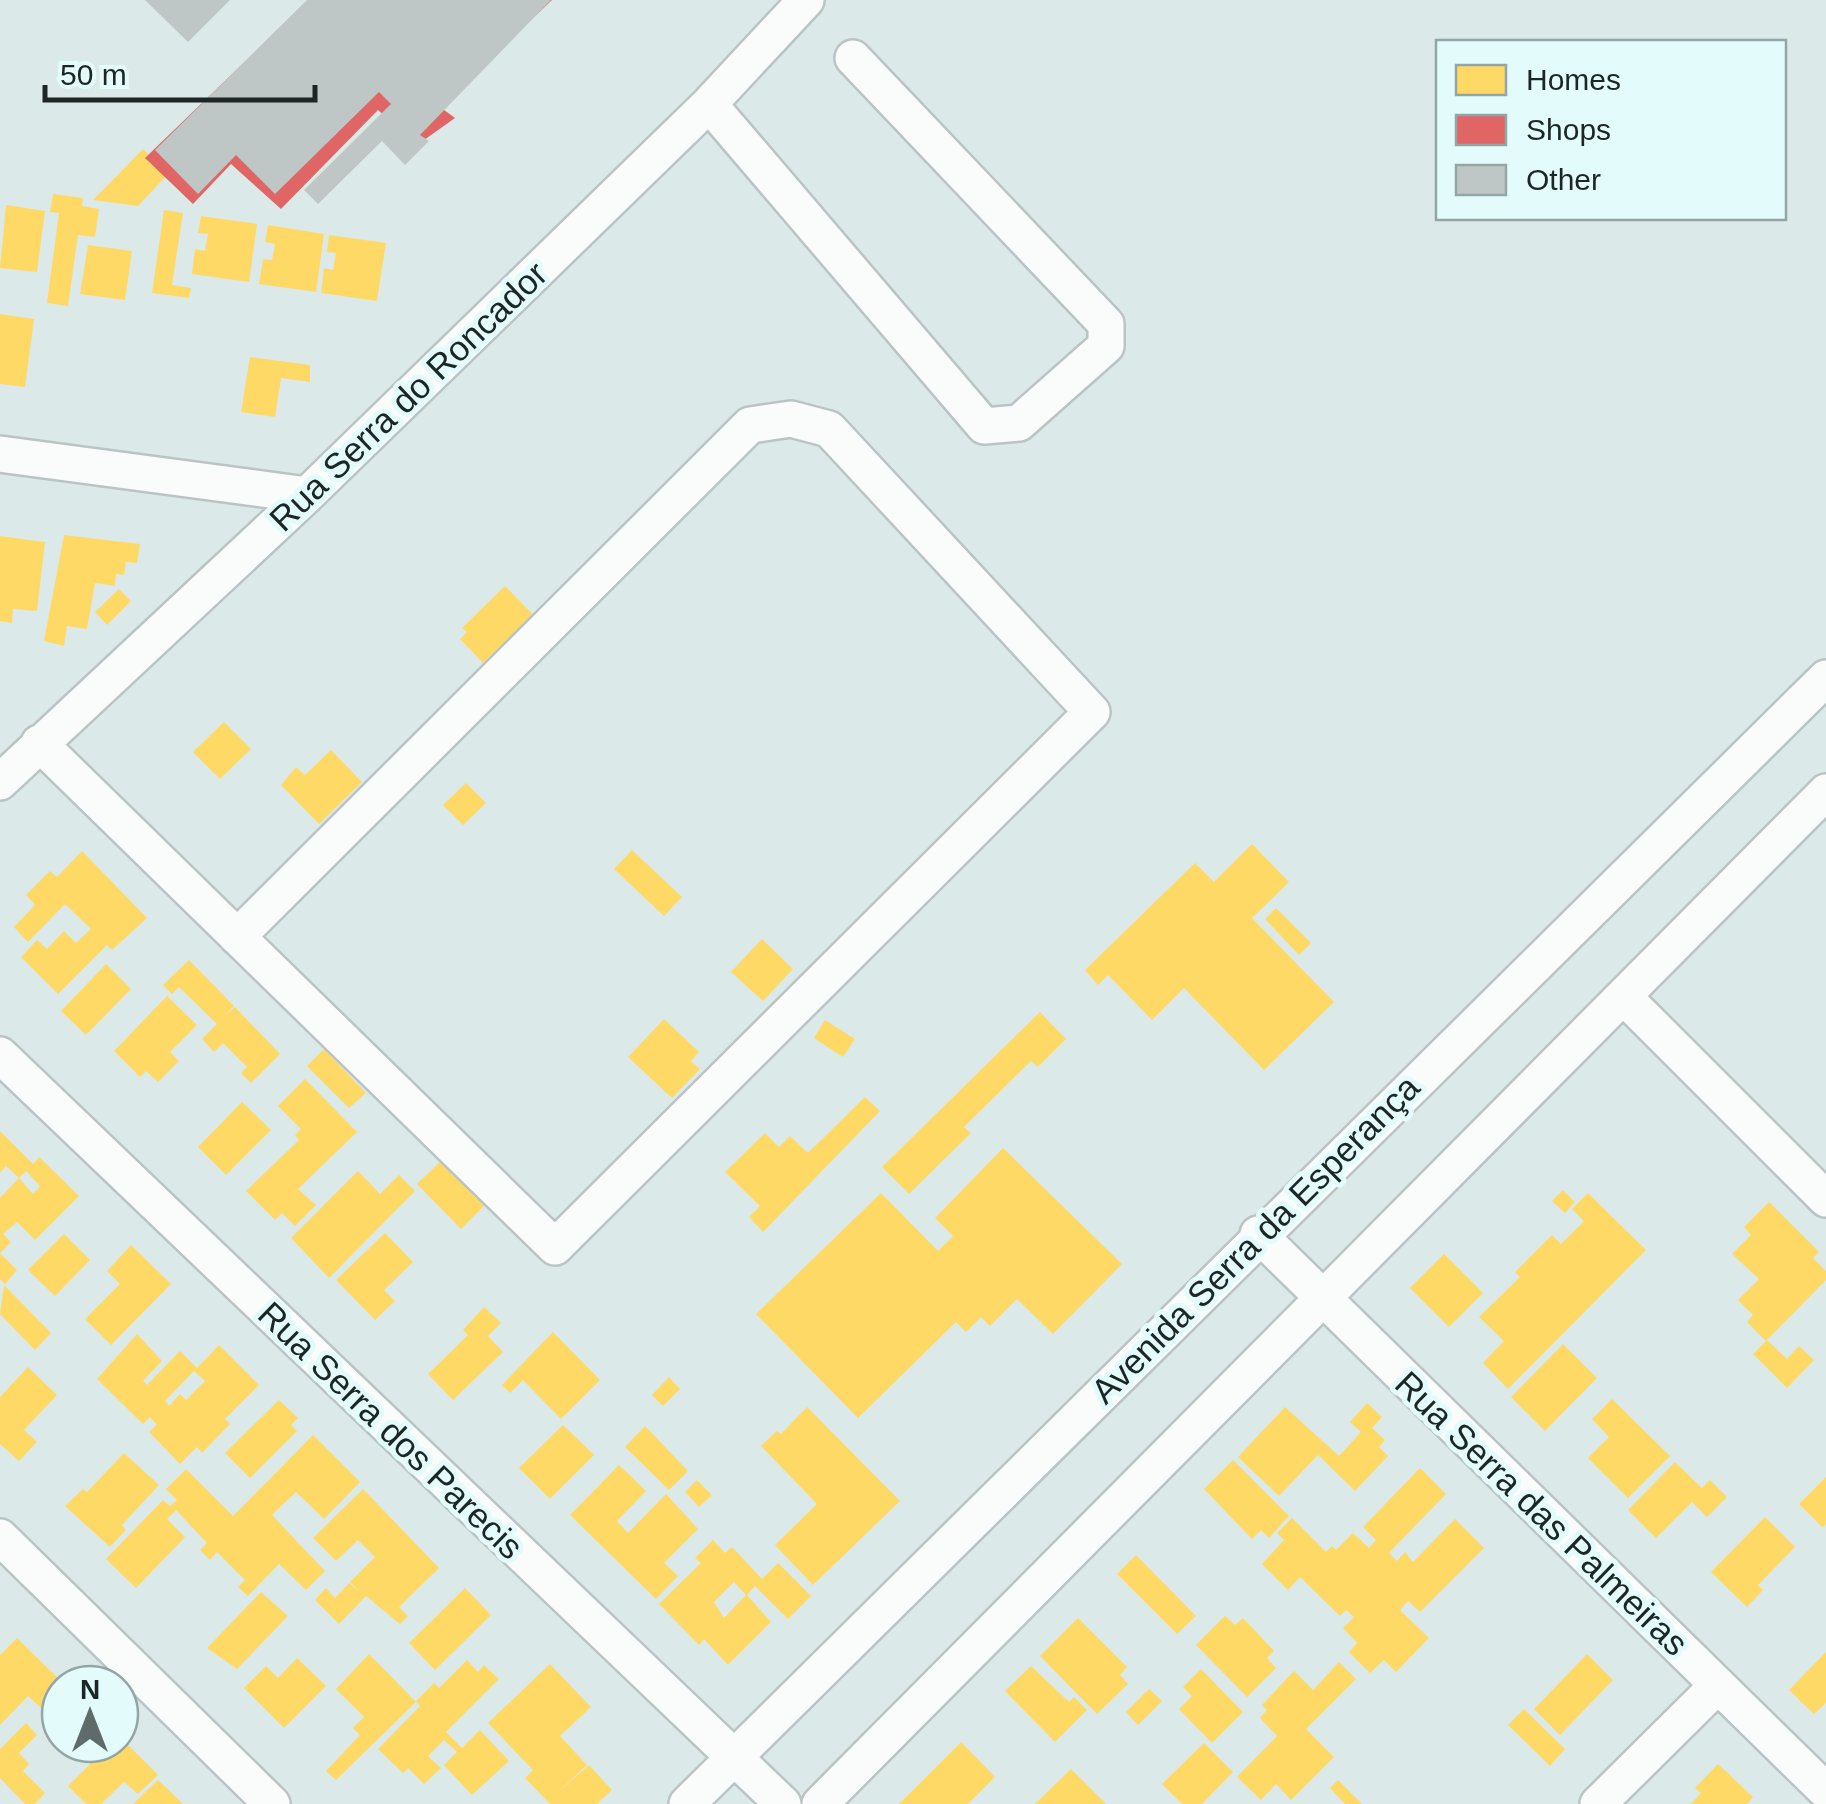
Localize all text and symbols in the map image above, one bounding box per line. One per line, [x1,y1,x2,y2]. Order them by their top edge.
scale bar [45,40,315,102]
legend [1436,40,1786,220]
text: 50 m [60,58,127,91]
text: Homes [1526,63,1621,96]
text: Shops [1526,113,1611,146]
text: Other [1526,163,1601,196]
street label: Rua Serra do Roncador [261,253,555,538]
street label: Avenida Serra da Esperança [1083,1067,1427,1411]
street label: Rua Serra dos Parecis [251,1294,531,1566]
street label: Rua Serra das Palmeiras [1388,1363,1696,1663]
north arrow [40,1664,140,1764]
text: N [80,1674,100,1705]

